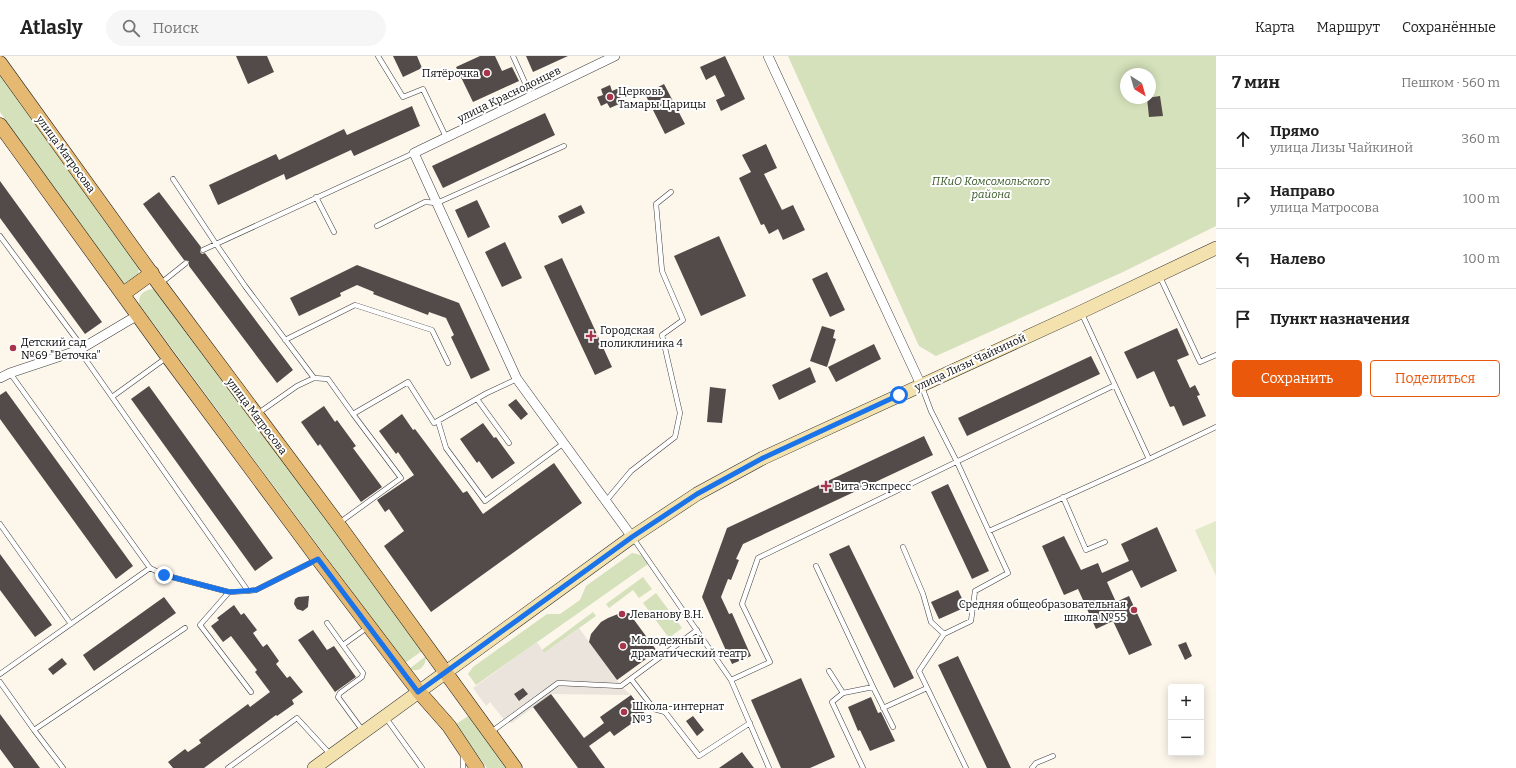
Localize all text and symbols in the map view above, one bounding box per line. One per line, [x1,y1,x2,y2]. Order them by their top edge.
search box [106,10,386,46]
text: Atlasly [20,16,82,39]
icon: search [120,17,142,39]
text: Поиск [152,19,199,37]
text: Карта [1255,19,1295,36]
text: Маршрут [1317,19,1380,36]
text: Сохранённые [1402,19,1496,36]
street label: улица Краснодонцев [455,64,563,126]
place label: Пятёрочка [422,67,479,80]
marker: Пятёрочка [482,68,492,78]
north arrow [1120,68,1156,104]
text: 7 мин [1232,72,1280,93]
text: Пешком · 560 m [1401,75,1500,90]
place label: Церковь Тамары Царицы [618,85,706,111]
marker: Церковь Тамары Царицы [605,92,615,102]
street label: улица Матросова [33,112,98,195]
text: Прямо [1270,122,1319,140]
icon: ahead [1232,128,1254,150]
text: 360 m [1462,131,1500,146]
text: улица Лизы Чайкиной [1270,140,1413,155]
park label: ПКиО Комсомольского района [932,175,1050,201]
text: Направо [1270,182,1335,200]
icon: right [1232,188,1254,210]
text: 100 m [1463,191,1500,206]
text: улица Матросова [1270,200,1379,215]
icon: left [1232,248,1254,270]
text: Налево [1270,250,1325,268]
text: 100 m [1463,251,1500,266]
icon: arrive [1232,308,1254,330]
text: Пункт назначения [1270,310,1410,328]
place label: Городская поликлиника 4 [600,324,683,350]
marker: Городская поликлиника 4 [585,330,597,342]
street label: улица Лизы Чайкиной [912,331,1028,394]
place label: Детский сад №69 "Веточка" [21,336,101,362]
marker: Детский сад №69 "Веточка" [8,343,18,353]
button: Сохранить [1232,360,1362,397]
button: Поделиться [1370,360,1500,397]
street label: улица Матросова [223,375,290,457]
route start [890,386,908,404]
place label: Вита Экспресс [834,480,911,493]
marker: Вита Экспресс [821,481,831,491]
route end [155,566,173,584]
place label: Средняя общеобразовательная школа №55 [959,598,1126,624]
marker: Средняя общеобразовательная школа №55 [1129,605,1139,615]
place label: Леванову В.Н. [630,608,704,621]
marker: Леванову В.Н. [617,609,627,619]
place label: Молодежный драматический театр [631,634,748,660]
marker: Молодежный драматический театр [618,641,628,651]
map controls [1168,684,1204,756]
button: + [1168,684,1204,720]
place label: Школа-интернат №3 [632,700,724,726]
marker: Школа-интернат №3 [619,707,629,717]
button: − [1168,720,1204,756]

